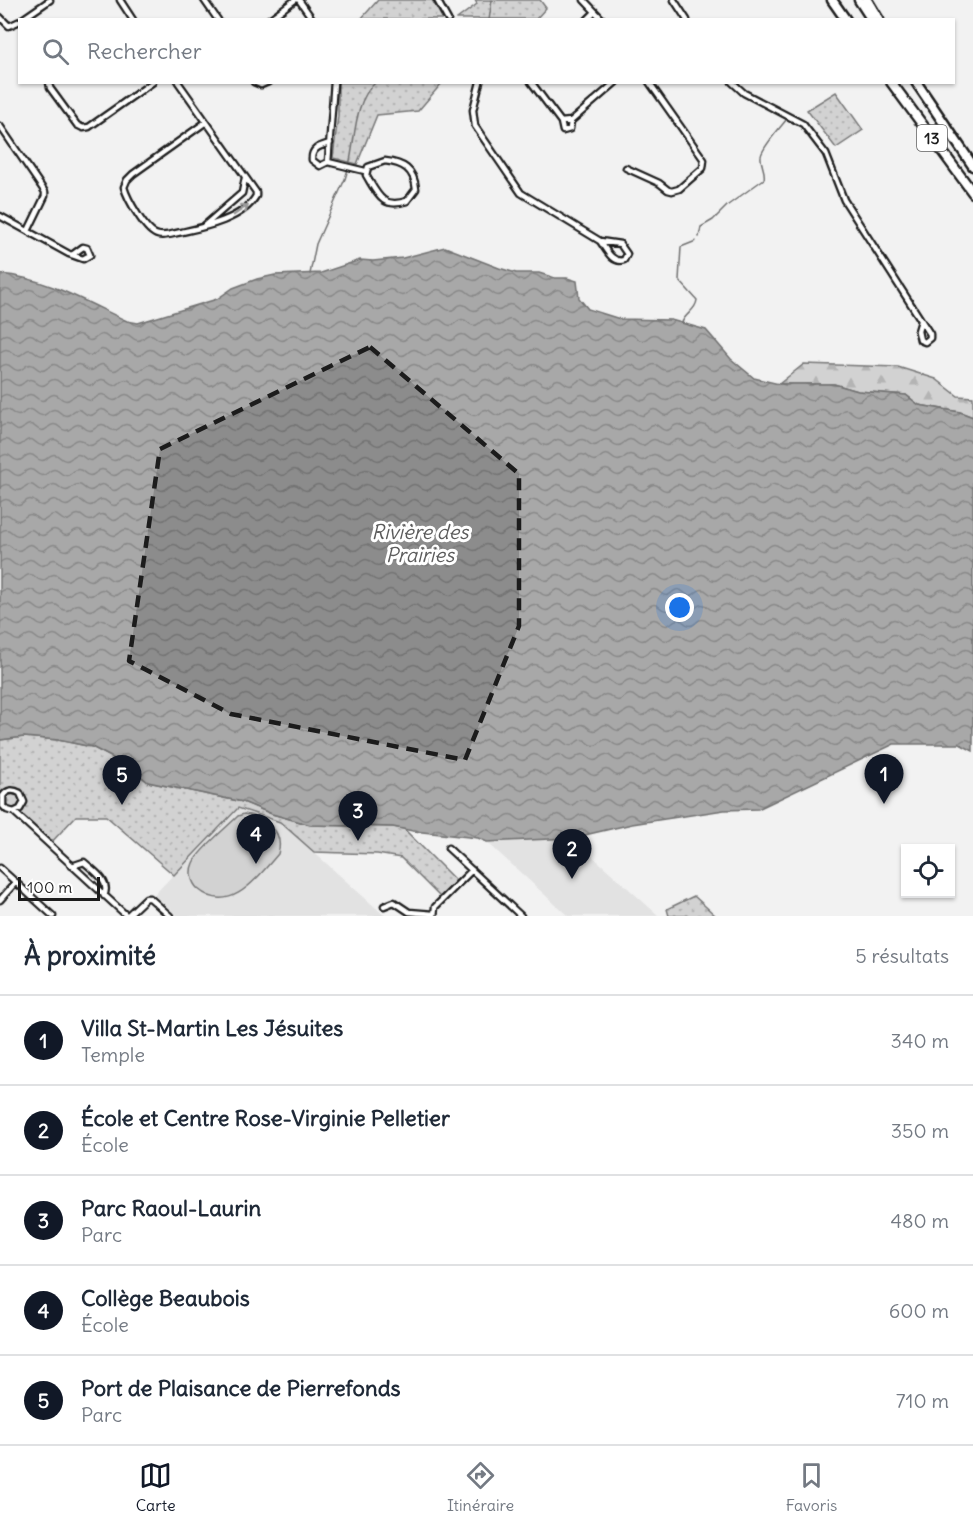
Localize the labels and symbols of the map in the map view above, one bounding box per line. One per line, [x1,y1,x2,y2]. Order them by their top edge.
road number: 13 [917,125,947,151]
one-way arrow [232,204,248,216]
water label: Rivière des Prairies [372,519,470,567]
your location [665,593,694,622]
pin: 1 [864,754,904,804]
pin: 5 [102,756,142,805]
pin: 3 [338,792,378,841]
pin: 4 [236,814,276,864]
pin: 2 [552,830,592,879]
scale bar [18,874,100,902]

